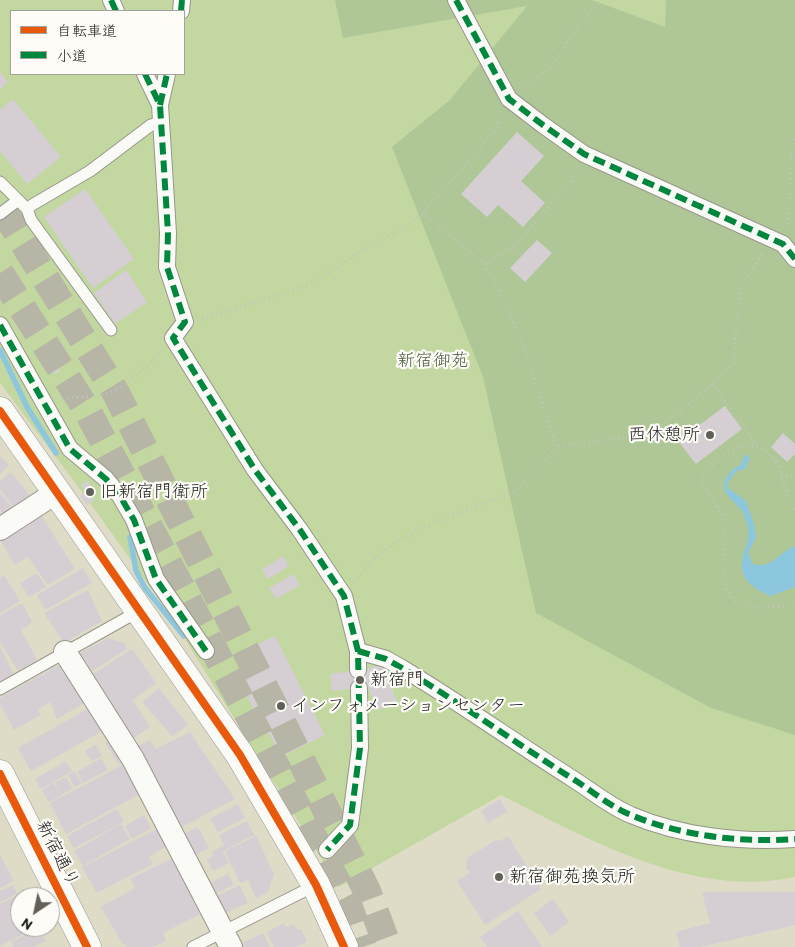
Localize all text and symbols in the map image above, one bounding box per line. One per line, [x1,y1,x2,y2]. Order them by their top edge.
legend [10,10,185,75]
text: 自転車道 [57,22,117,40]
text: 小道 [57,47,87,65]
park label: 新宿御苑 [397,350,469,372]
place label: 西休憩所 [628,424,700,446]
marker: 西休憩所 [704,429,716,441]
place label: 旧新宿門衛所 [100,481,208,503]
marker: 旧新宿門衛所 [84,486,96,498]
place label: 新宿門 [370,669,424,691]
marker: 新宿門 [354,674,366,686]
place label: インフォメーションセンター [291,695,525,717]
marker: インフォメーションセンター [275,700,287,712]
street label: 新宿通り [31,817,83,891]
place label: 新宿御苑換気所 [509,866,635,888]
marker: 新宿御苑換気所 [493,871,505,883]
north arrow [10,887,60,937]
text: N [18,914,36,934]

